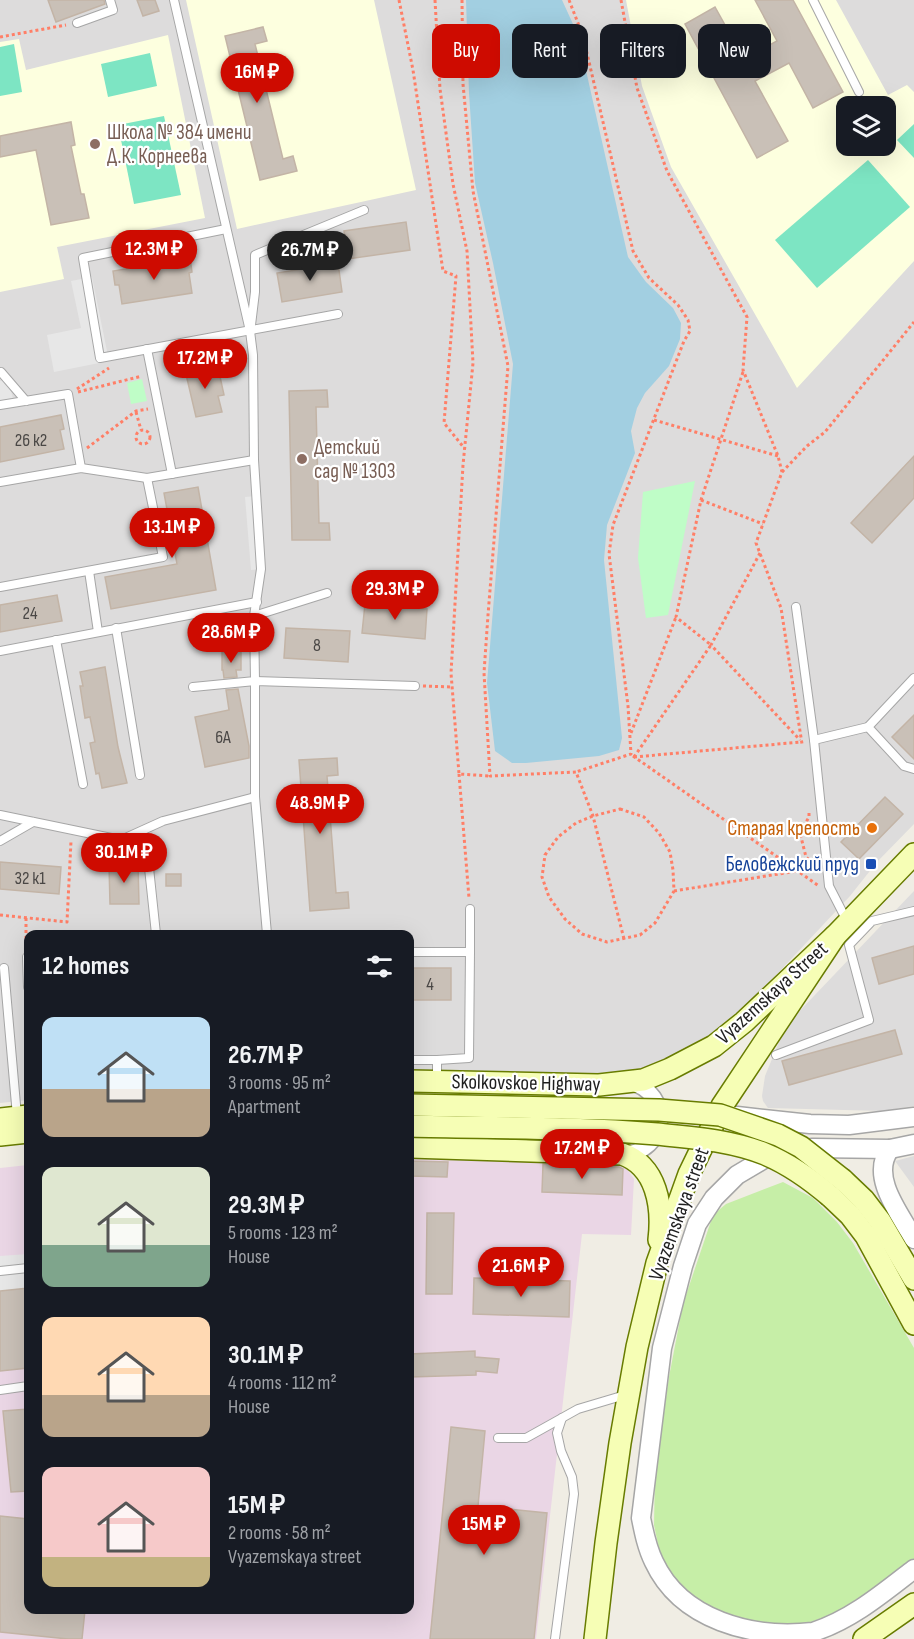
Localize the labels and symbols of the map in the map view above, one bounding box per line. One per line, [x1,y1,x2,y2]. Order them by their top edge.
pin: 16M ₽ [215,53,299,104]
place label: Школа № 384 имени Д.К. Корнеева [107,120,252,169]
marker: Школа № 384 имени Д.К. Корнеева [88,137,102,151]
pin: 12.3M ₽ [99,230,209,281]
pin: 26.7M ₽ [255,231,365,282]
pin: 17.2M ₽ [150,339,260,390]
house number: 26 к2 [15,430,47,451]
place label: Детский сад № 1303 [314,435,396,484]
marker: Детский сад № 1303 [295,452,309,466]
pin: 13.1M ₽ [117,508,227,559]
pin: 29.3M ₽ [340,570,450,621]
house number: 24 [23,603,38,624]
pin: 28.6M ₽ [176,613,286,664]
house number: 8 [313,635,321,656]
house number: 6А [215,727,231,748]
pin: 48.9M ₽ [265,784,375,835]
place label: Старая крепость [727,816,860,841]
marker: Старая крепость [865,821,879,835]
pin: 30.1M ₽ [69,833,179,884]
place label: Беловежский пруд [725,852,859,877]
marker: Беловежский пруд [864,857,878,871]
house number: 32 к1 [15,868,46,889]
street label: Vyazemskaya Street [711,936,833,1050]
house number: 4 [426,974,434,995]
street label: Skolkovskoe Highway [451,1069,601,1097]
pin: 17.2M ₽ [527,1129,637,1180]
street label: Vyazemskaya street [643,1144,715,1284]
pin: 21.6M ₽ [466,1247,576,1298]
pin: 15M ₽ [442,1505,526,1556]

